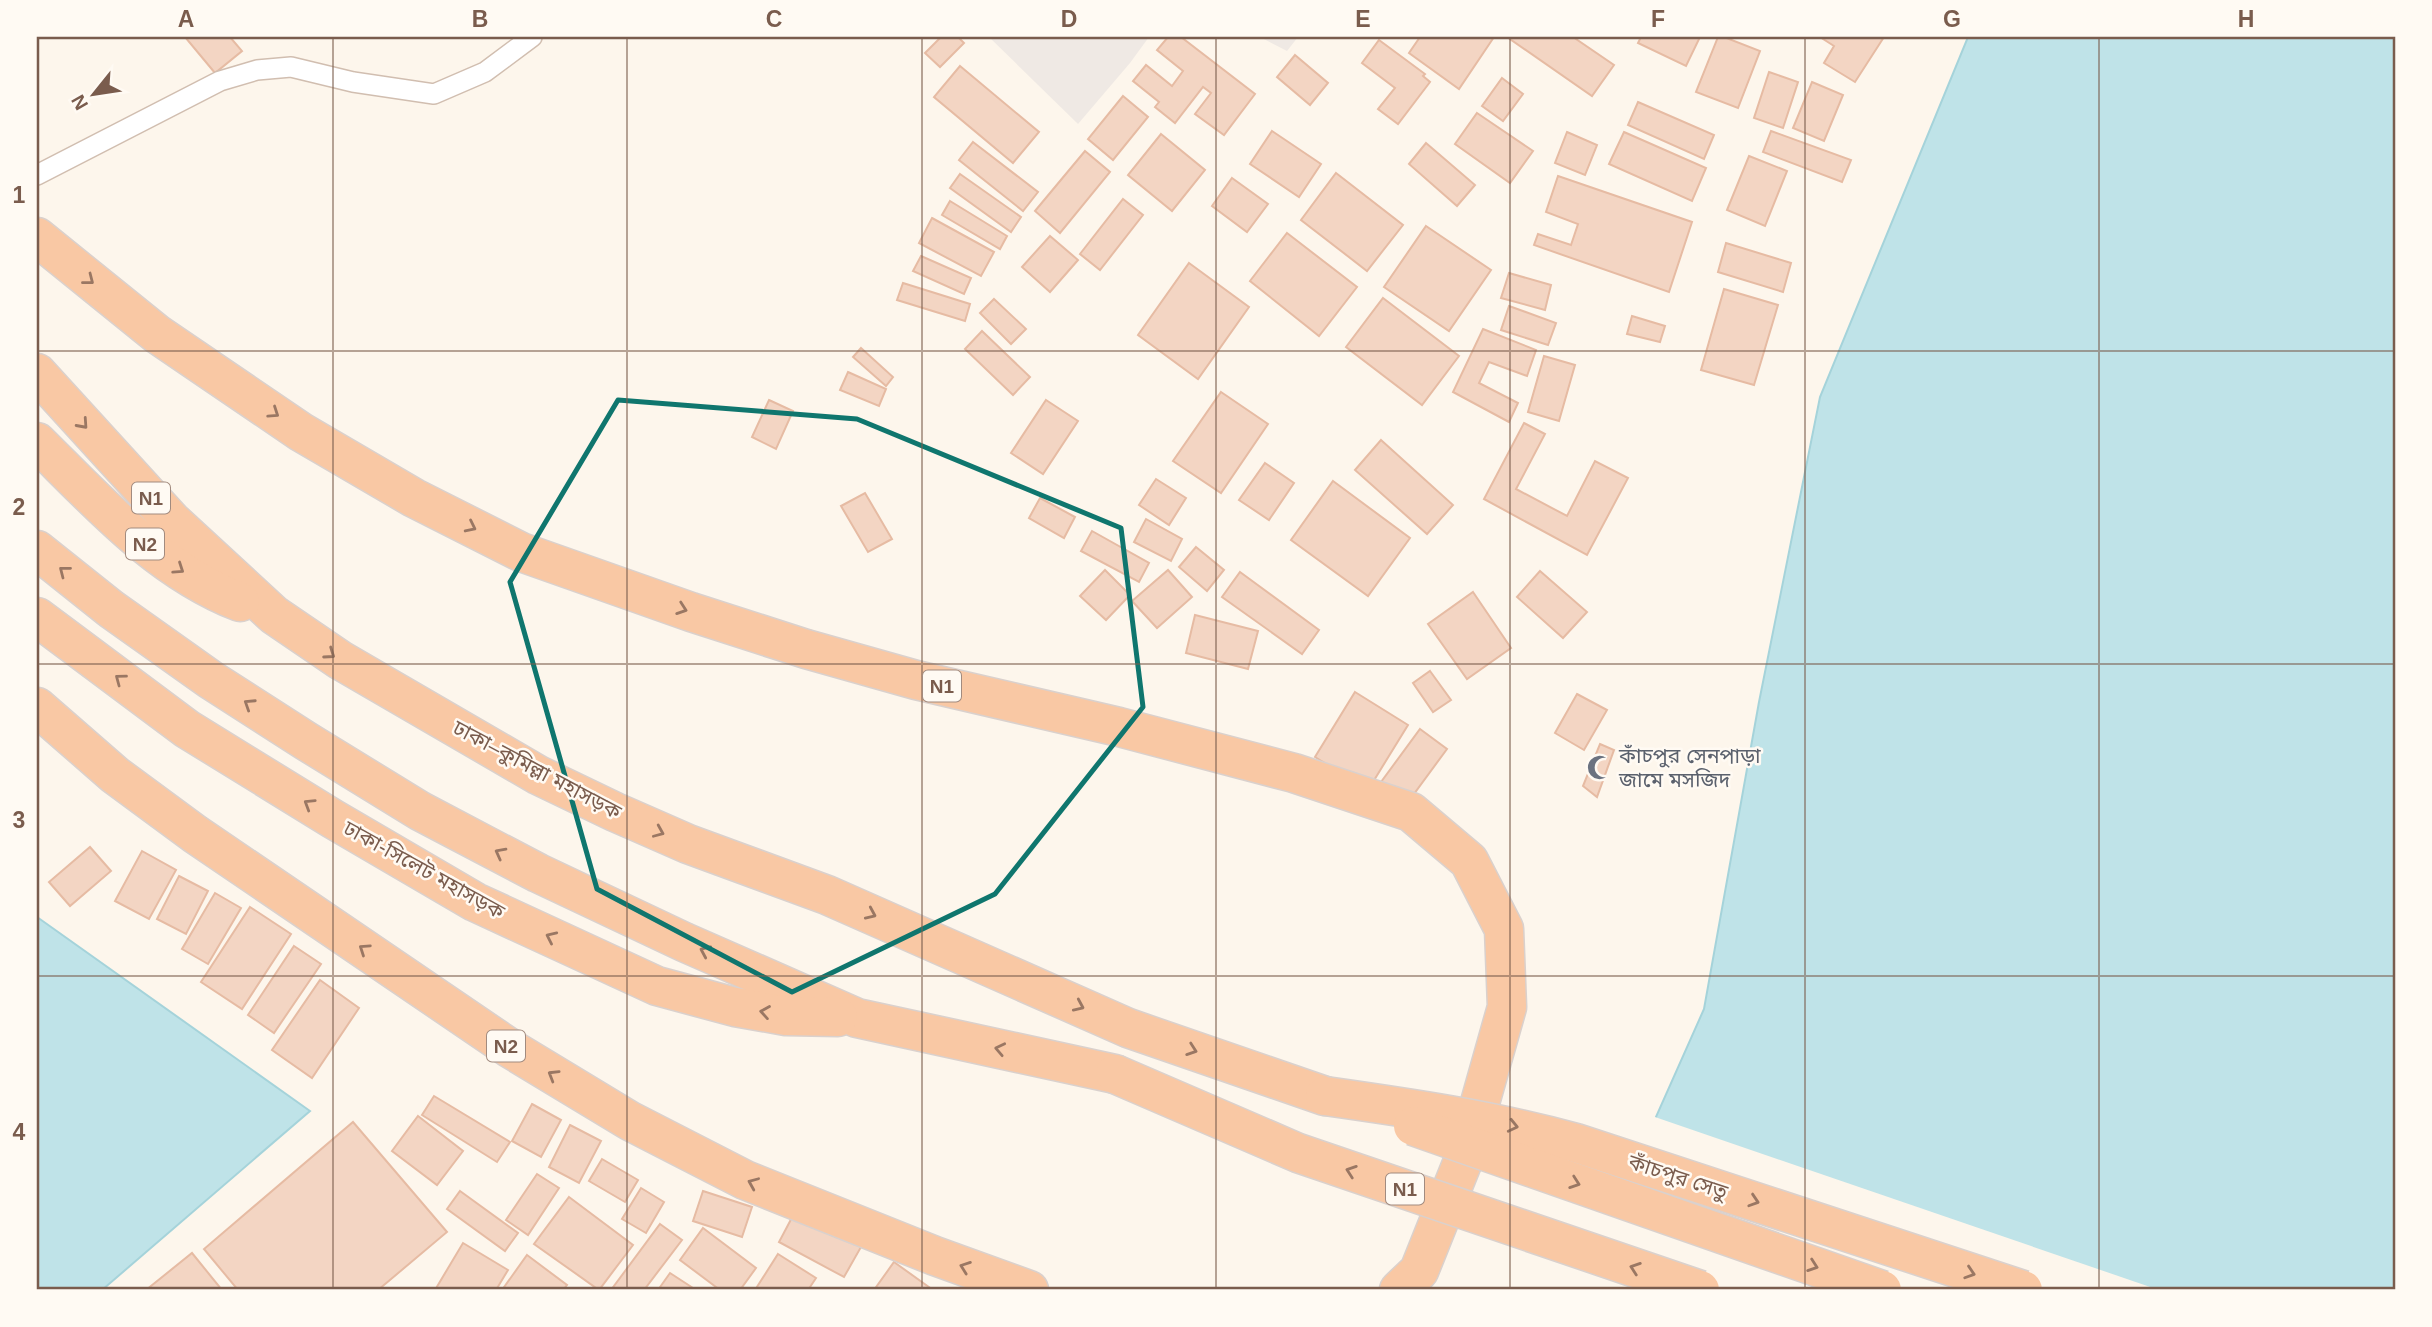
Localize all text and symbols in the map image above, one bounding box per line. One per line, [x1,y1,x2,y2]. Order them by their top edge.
text: A [178,6,194,32]
text: B [472,6,488,32]
text: C [766,6,782,32]
text: D [1061,6,1077,32]
text: E [1355,6,1371,32]
text: F [1651,6,1665,32]
text: G [1943,6,1961,32]
text: H [2238,6,2254,32]
north arrow [60,60,130,130]
text: N [67,91,92,113]
text: 1 [13,182,26,208]
one-way arrow [81,272,94,285]
one-way arrow [266,405,279,418]
one-way arrow [74,416,87,429]
road number: N1 [132,482,170,513]
text: 2 [13,494,25,520]
one-way arrow [463,518,476,532]
road number: N2 [126,528,164,559]
one-way arrow [171,561,184,573]
one-way arrow [59,567,72,580]
one-way arrow [676,601,688,615]
one-way arrow [323,646,336,659]
road number: N1 [923,670,961,702]
one-way arrow [115,674,127,687]
one-way arrow [243,700,256,713]
street label: ঢাকা–কুমিল্লা মহাসড়ক [448,715,626,825]
place label: কাঁচপুর সেনপাড়া জামে মসজিদ [1618,744,1761,791]
mosque icon: কাঁচপুর সেনপাড়া জামে মসজিদ [1585,754,1613,782]
one-way arrow [304,800,317,813]
text: 3 [13,807,25,833]
street label: ঢাকা-সিলেট মহাসড়ক [339,815,510,924]
one-way arrow [652,824,665,838]
one-way arrow [495,847,507,861]
one-way arrow [864,906,876,920]
one-way arrow [546,931,558,945]
one-way arrow [359,945,372,957]
one-way arrow [699,945,712,959]
one-way arrow [1072,998,1084,1012]
one-way arrow [759,1006,771,1021]
road number: N2 [487,1030,525,1062]
one-way arrow [994,1042,1006,1057]
one-way arrow [1186,1042,1198,1056]
one-way arrow [548,1070,561,1083]
one-way arrow [1507,1118,1519,1133]
text: 4 [13,1119,26,1145]
street label: কাঁচপুর সেতু [1624,1149,1732,1205]
one-way arrow [1345,1165,1357,1179]
road number: N1 [1386,1174,1424,1204]
one-way arrow [1568,1175,1580,1189]
one-way arrow [748,1177,760,1191]
one-way arrow [1748,1193,1760,1208]
one-way arrow [1806,1258,1818,1272]
one-way arrow [959,1261,971,1275]
one-way arrow [1630,1262,1642,1276]
one-way arrow [1963,1265,1976,1279]

